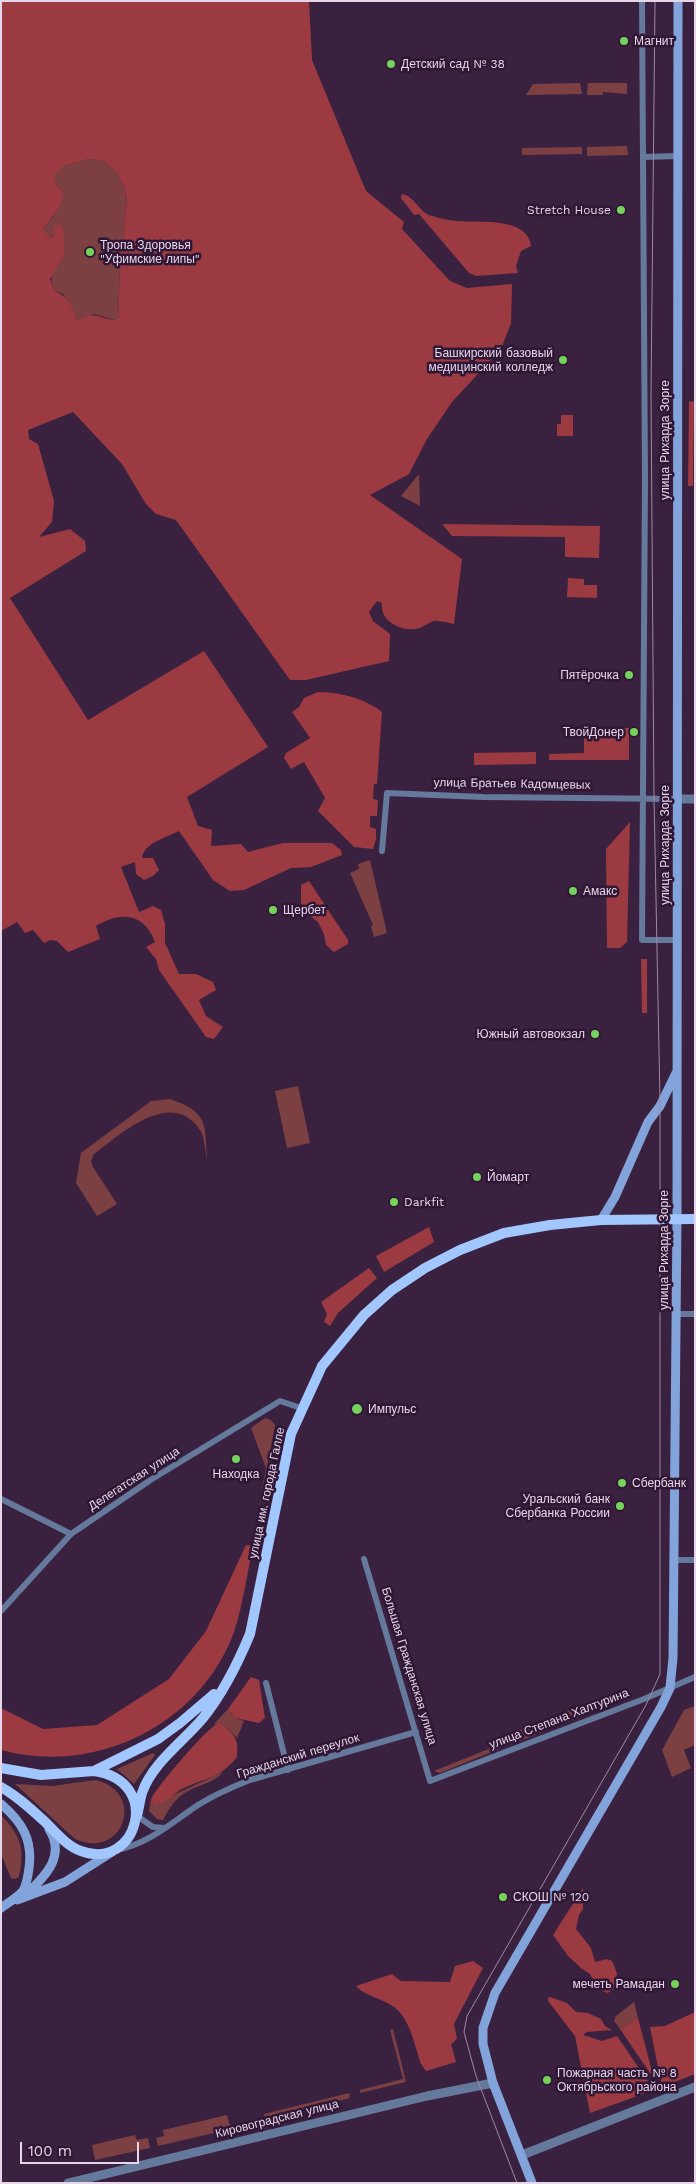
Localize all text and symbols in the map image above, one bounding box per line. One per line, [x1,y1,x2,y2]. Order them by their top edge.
place label: Магнит [634,34,674,48]
marker: Магнит [618,35,630,47]
place label: Детский сад № 38 [401,57,505,71]
marker: Детский сад № 38 [385,58,397,70]
place label: Stretch House [527,203,611,217]
marker: Stretch House [615,204,627,216]
place label: Тропа Здоровья "Уфимские липы" [100,238,200,266]
marker: Тропа Здоровья "Уфимские липы" [84,246,96,258]
place label: Башкирский базовый медицинский колледж [428,346,553,374]
marker: Башкирский базовый медицинский колледж [557,354,569,366]
street label: улица Рихарда Зорге [658,380,672,500]
place label: Пятёрочка [560,668,619,682]
marker: Пятёрочка [623,669,635,681]
place label: ТвойДонер [563,725,624,739]
marker: ТвойДонер [628,726,640,738]
street label: улица Братьев Кадомцевых [433,775,591,793]
street label: улица Рихарда Зорге [658,785,672,905]
place label: Амакс [583,884,617,898]
marker: Амакс [567,885,579,897]
place label: Щербет [283,903,326,917]
marker: Щербет [267,904,279,916]
place label: Южный автовокзал [477,1027,585,1041]
marker: Южный автовокзал [589,1028,601,1040]
place label: Йомарт [487,1170,529,1184]
marker: Йомарт [471,1171,483,1183]
street label: улица Рихарда Зорге [657,1190,671,1310]
place label: Darkfit [404,1195,444,1209]
marker: Darkfit [388,1196,400,1208]
marker: Импульс [350,1402,364,1416]
place label: Импульс [368,1402,416,1416]
street label: улица им. города Галле [246,1426,288,1560]
street label: Делегатская улица [86,1444,182,1514]
marker: Находка [230,1453,242,1465]
place label: Находка [213,1467,259,1481]
place label: Сбербанк [632,1476,686,1490]
marker: Сбербанк [616,1477,628,1489]
place label: Уральский банк Сбербанка России [506,1492,610,1520]
marker: Уральский банк Сбербанка России [614,1500,626,1512]
street label: Большая Гражданская улица [378,1586,440,1746]
street label: улица Степана Халтурина [487,1686,631,1752]
street label: Гражданский переулок [235,1730,361,1782]
place label: СКОШ № 120 [513,1890,589,1904]
marker: СКОШ № 120 [497,1891,509,1903]
place label: мечеть Рамадан [573,1977,665,1991]
marker: мечеть Рамадан [669,1978,681,1990]
place label: Пожарная часть № 8 Октябрьского района [557,2066,677,2094]
marker: Пожарная часть № 8 Октябрьского района [541,2074,553,2086]
street label: Кировоградская улица [214,2097,340,2141]
scale bar [22,2132,141,2164]
text: 100 m [28,2142,72,2160]

